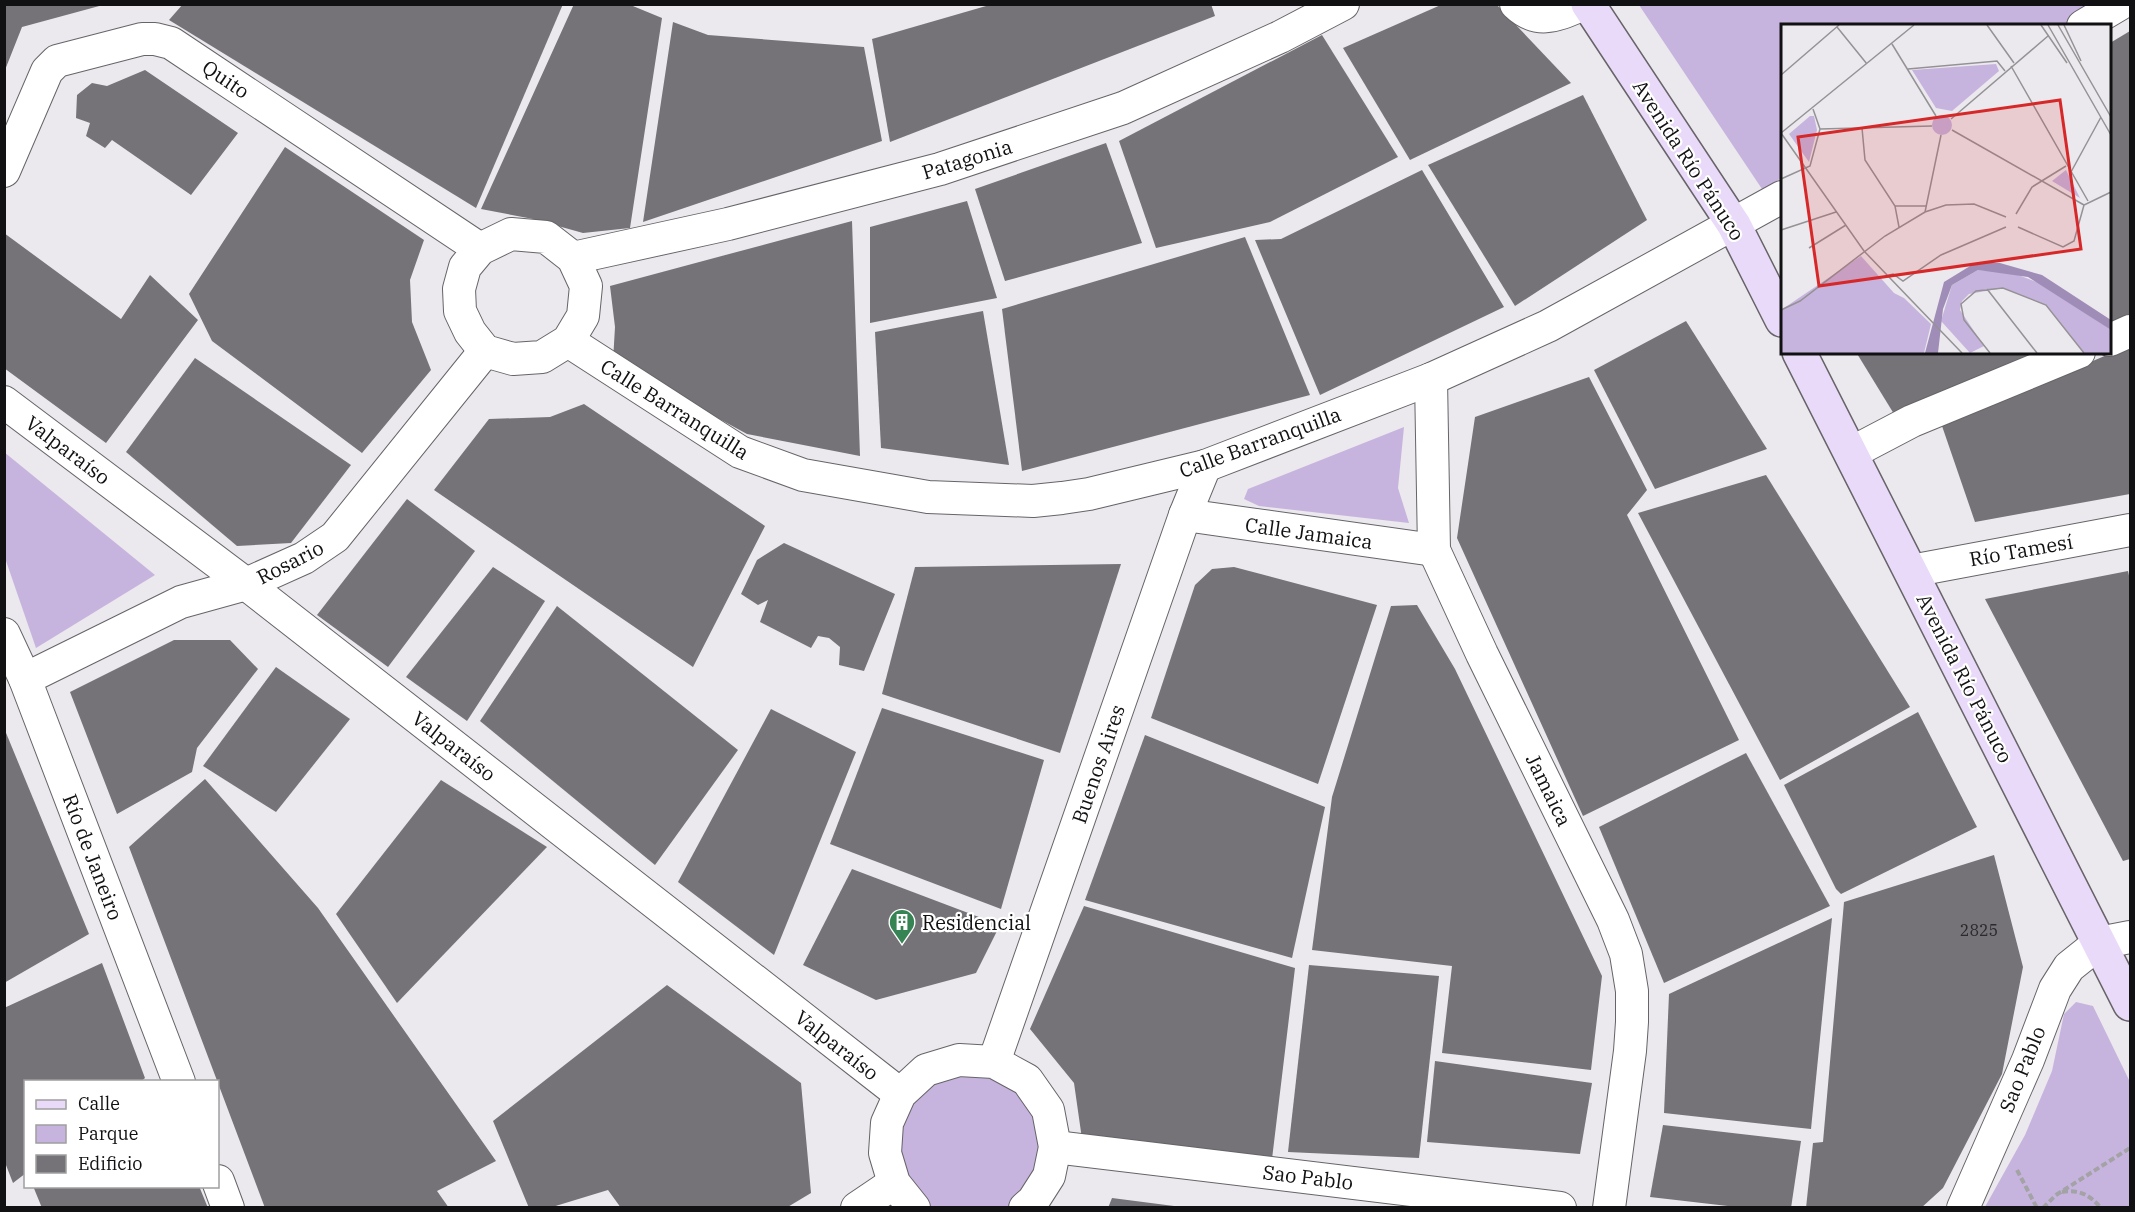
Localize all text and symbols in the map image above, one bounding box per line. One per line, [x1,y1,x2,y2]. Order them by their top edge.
inset map [1781,24,2111,354]
street label: Quito [197,53,255,105]
street label: Avenida Río Pánuco [1627,74,1751,246]
street label: Patagonia [919,132,1015,185]
street label: Calle Barranquilla [596,352,754,466]
street label: Calle Barranquilla [1175,400,1345,484]
street label: Valparaíso [20,409,116,491]
street label: Calle Jamaica [1244,511,1375,555]
street label: Río Tamesí [1967,528,2075,572]
street label: Rosario [252,534,328,590]
street label: Avenida Río Pánuco [1911,589,2019,767]
street label: Buenos Aires [1065,701,1131,827]
street label: Valparaíso [407,705,501,787]
street label: Jamaica [1520,749,1578,831]
street label: Río de Janeiro [57,790,129,924]
building icon: Residencial [887,907,917,945]
place label: Residencial [922,909,1031,936]
house number: 2825 [1960,920,1998,940]
street label: Valparaíso [790,1004,884,1086]
street label: Sao Pablo [1992,1022,2052,1116]
legend [24,1080,219,1188]
text: Calle [78,1092,120,1115]
text: Parque [78,1122,138,1145]
text: Edificio [78,1152,142,1175]
street label: Sao Pablo [1261,1158,1355,1196]

